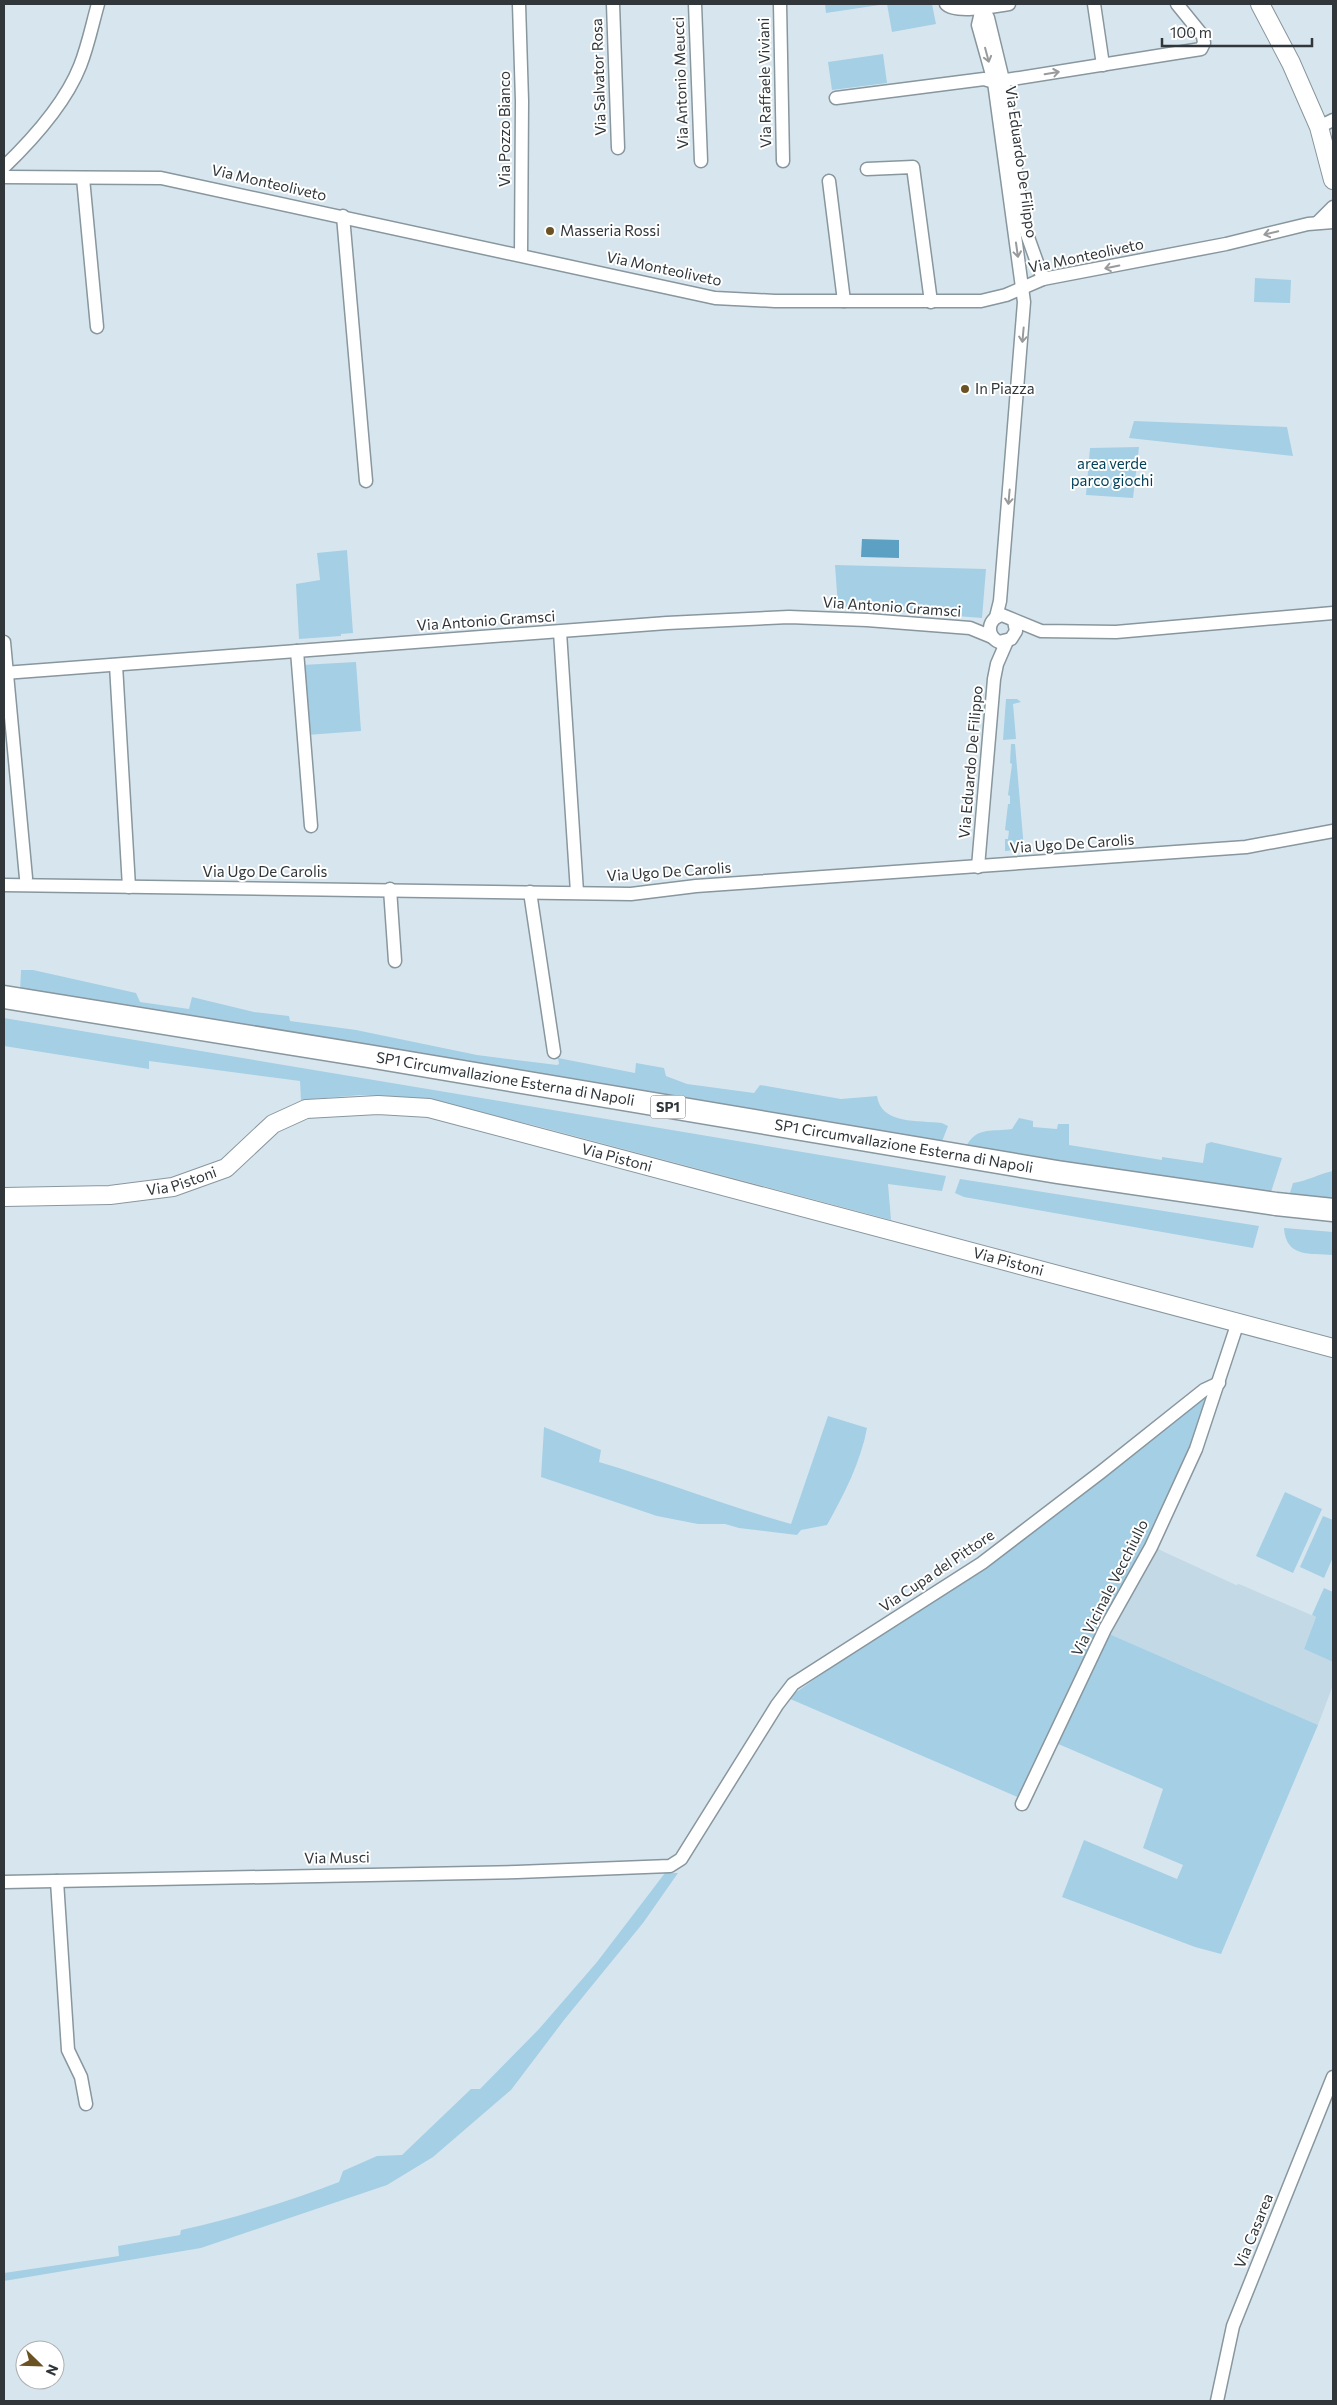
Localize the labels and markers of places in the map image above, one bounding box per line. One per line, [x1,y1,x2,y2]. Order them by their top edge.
place label: Masseria Rossi [560,221,660,239]
marker: Masseria Rossi [544,225,556,237]
place label: In Piazza [975,379,1035,397]
marker: In Piazza [959,383,971,395]

